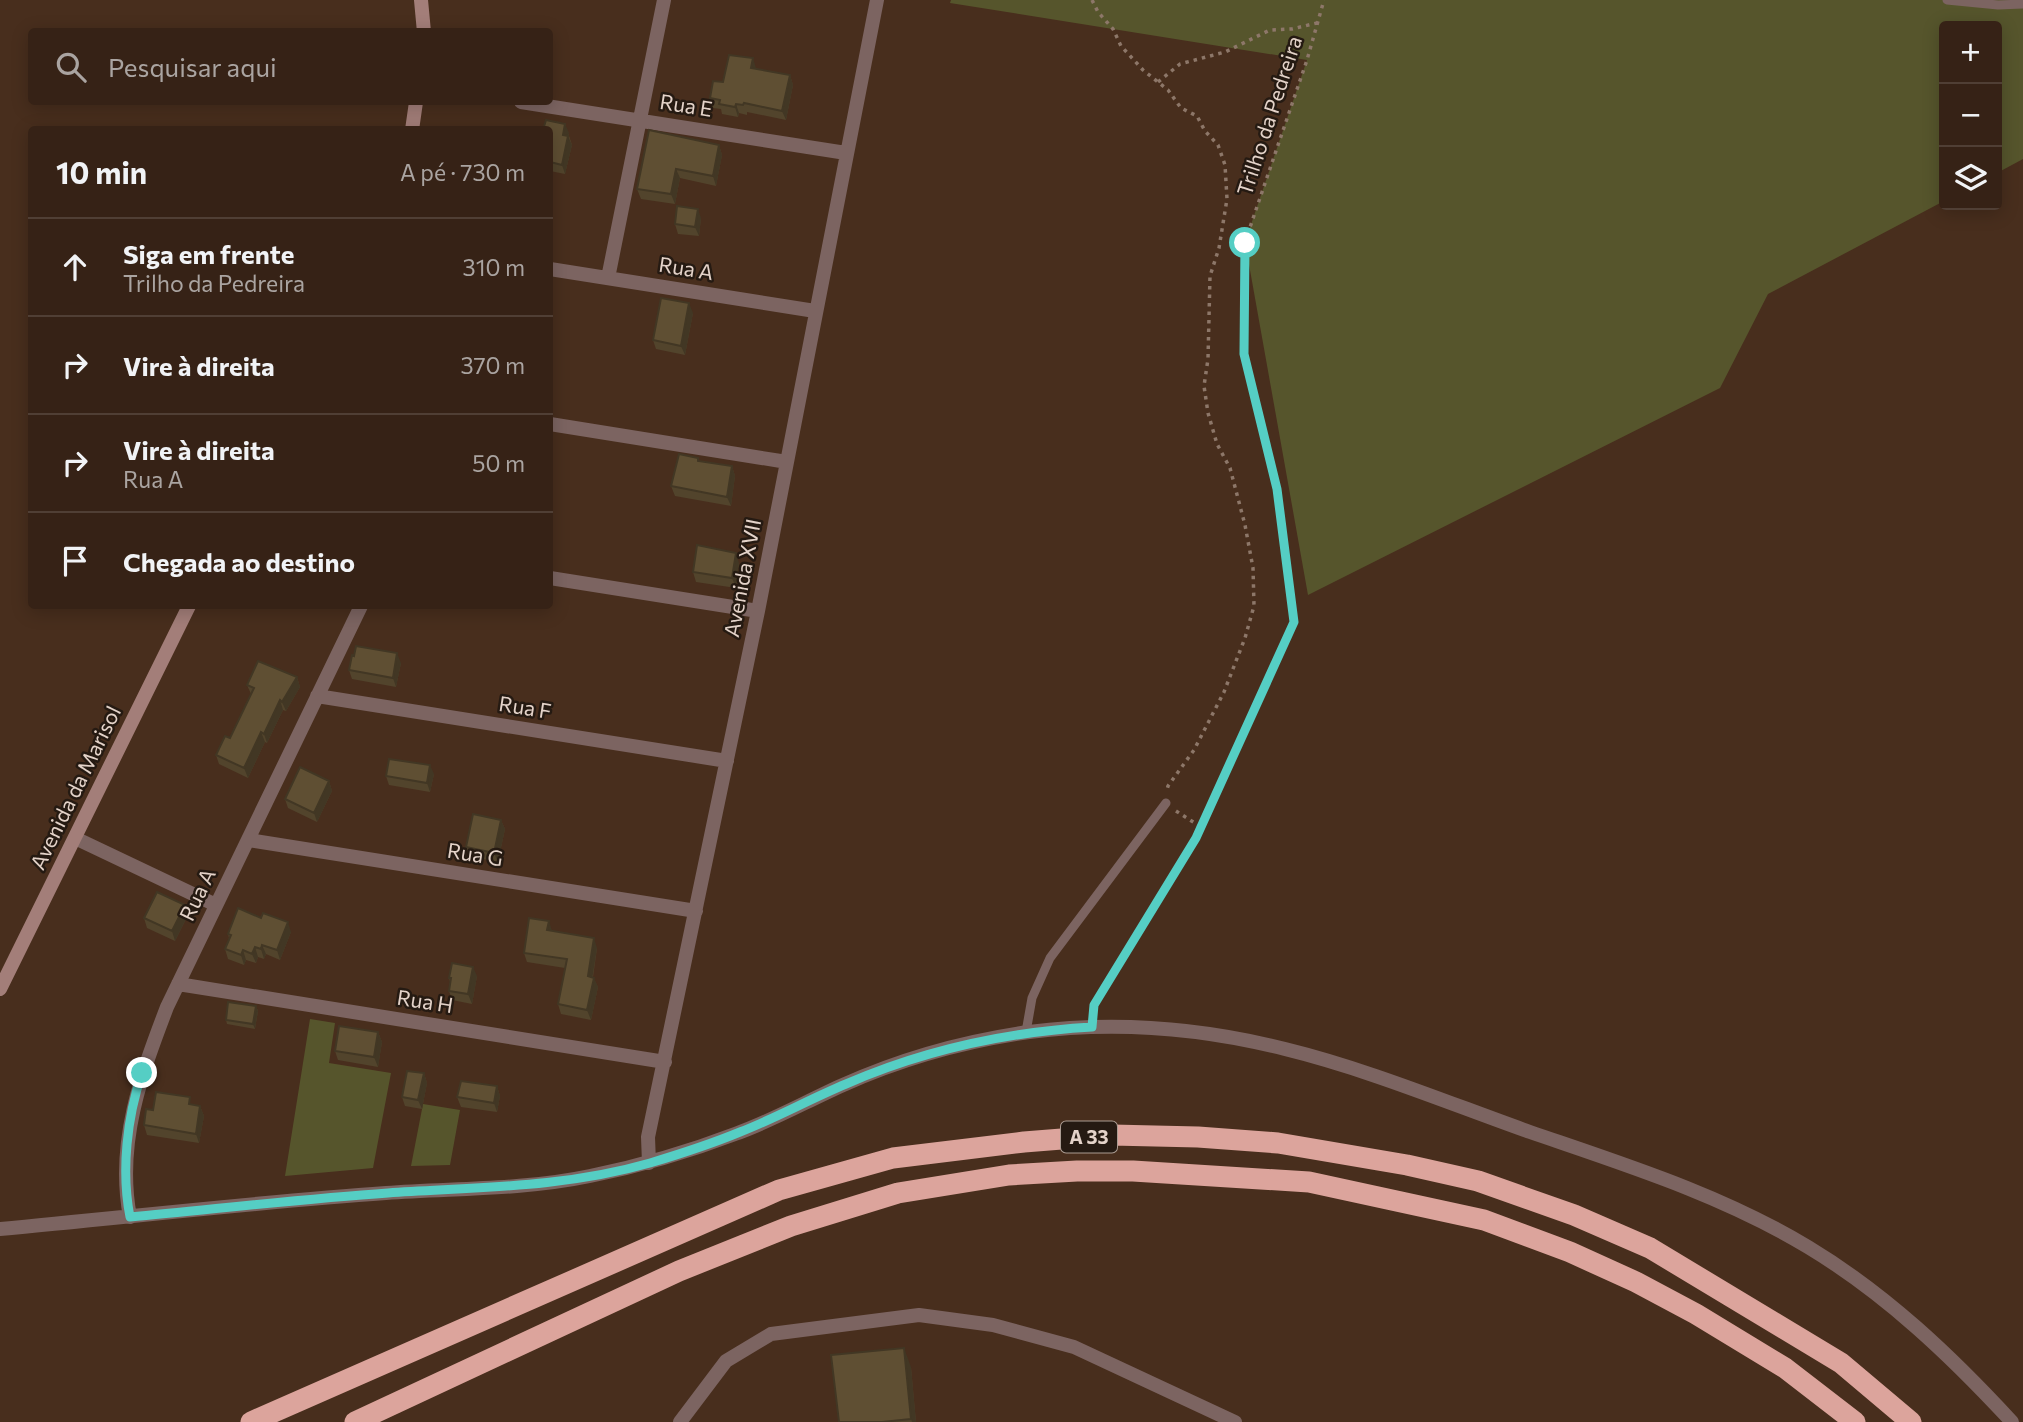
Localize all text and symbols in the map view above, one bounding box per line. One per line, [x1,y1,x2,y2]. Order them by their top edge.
map controls [1939,21,2002,210]
button: + [1939,21,2002,84]
search box [28,28,553,105]
street label: Trilho da Pedreira [1231,33,1306,198]
icon: search [52,48,90,86]
text: Pesquisar aqui [108,51,277,82]
button: − [1939,84,2002,147]
street label: Rua E [658,88,714,121]
button: layers [1939,147,2002,210]
text: 10 min [56,153,147,190]
text: A pé · 730 m [400,158,525,186]
route start [1229,227,1260,258]
text: Siga em frente [123,238,294,269]
icon: ahead [56,248,94,286]
street label: Rua A [657,251,715,284]
text: 310 m [463,253,525,281]
text: Trilho da Pedreira [123,269,305,297]
icon: right [56,346,94,384]
text: Vire à direita [123,350,275,381]
text: 370 m [460,351,525,379]
text: Vire à direita [123,434,275,465]
icon: right [56,444,94,482]
text: 50 m [472,449,525,477]
text: Rua A [123,465,183,493]
street label: Avenida XVII [718,516,765,639]
icon: arrive [56,542,94,580]
text: Chegada ao destino [123,546,355,577]
street label: Rua F [497,690,553,723]
street label: Avenida da Marisol [24,701,125,873]
street label: Rua G [446,837,505,870]
street label: Rua A [173,864,220,925]
street label: Rua H [395,984,455,1017]
route end [126,1057,157,1088]
road number: A 33 [1061,1121,1117,1152]

